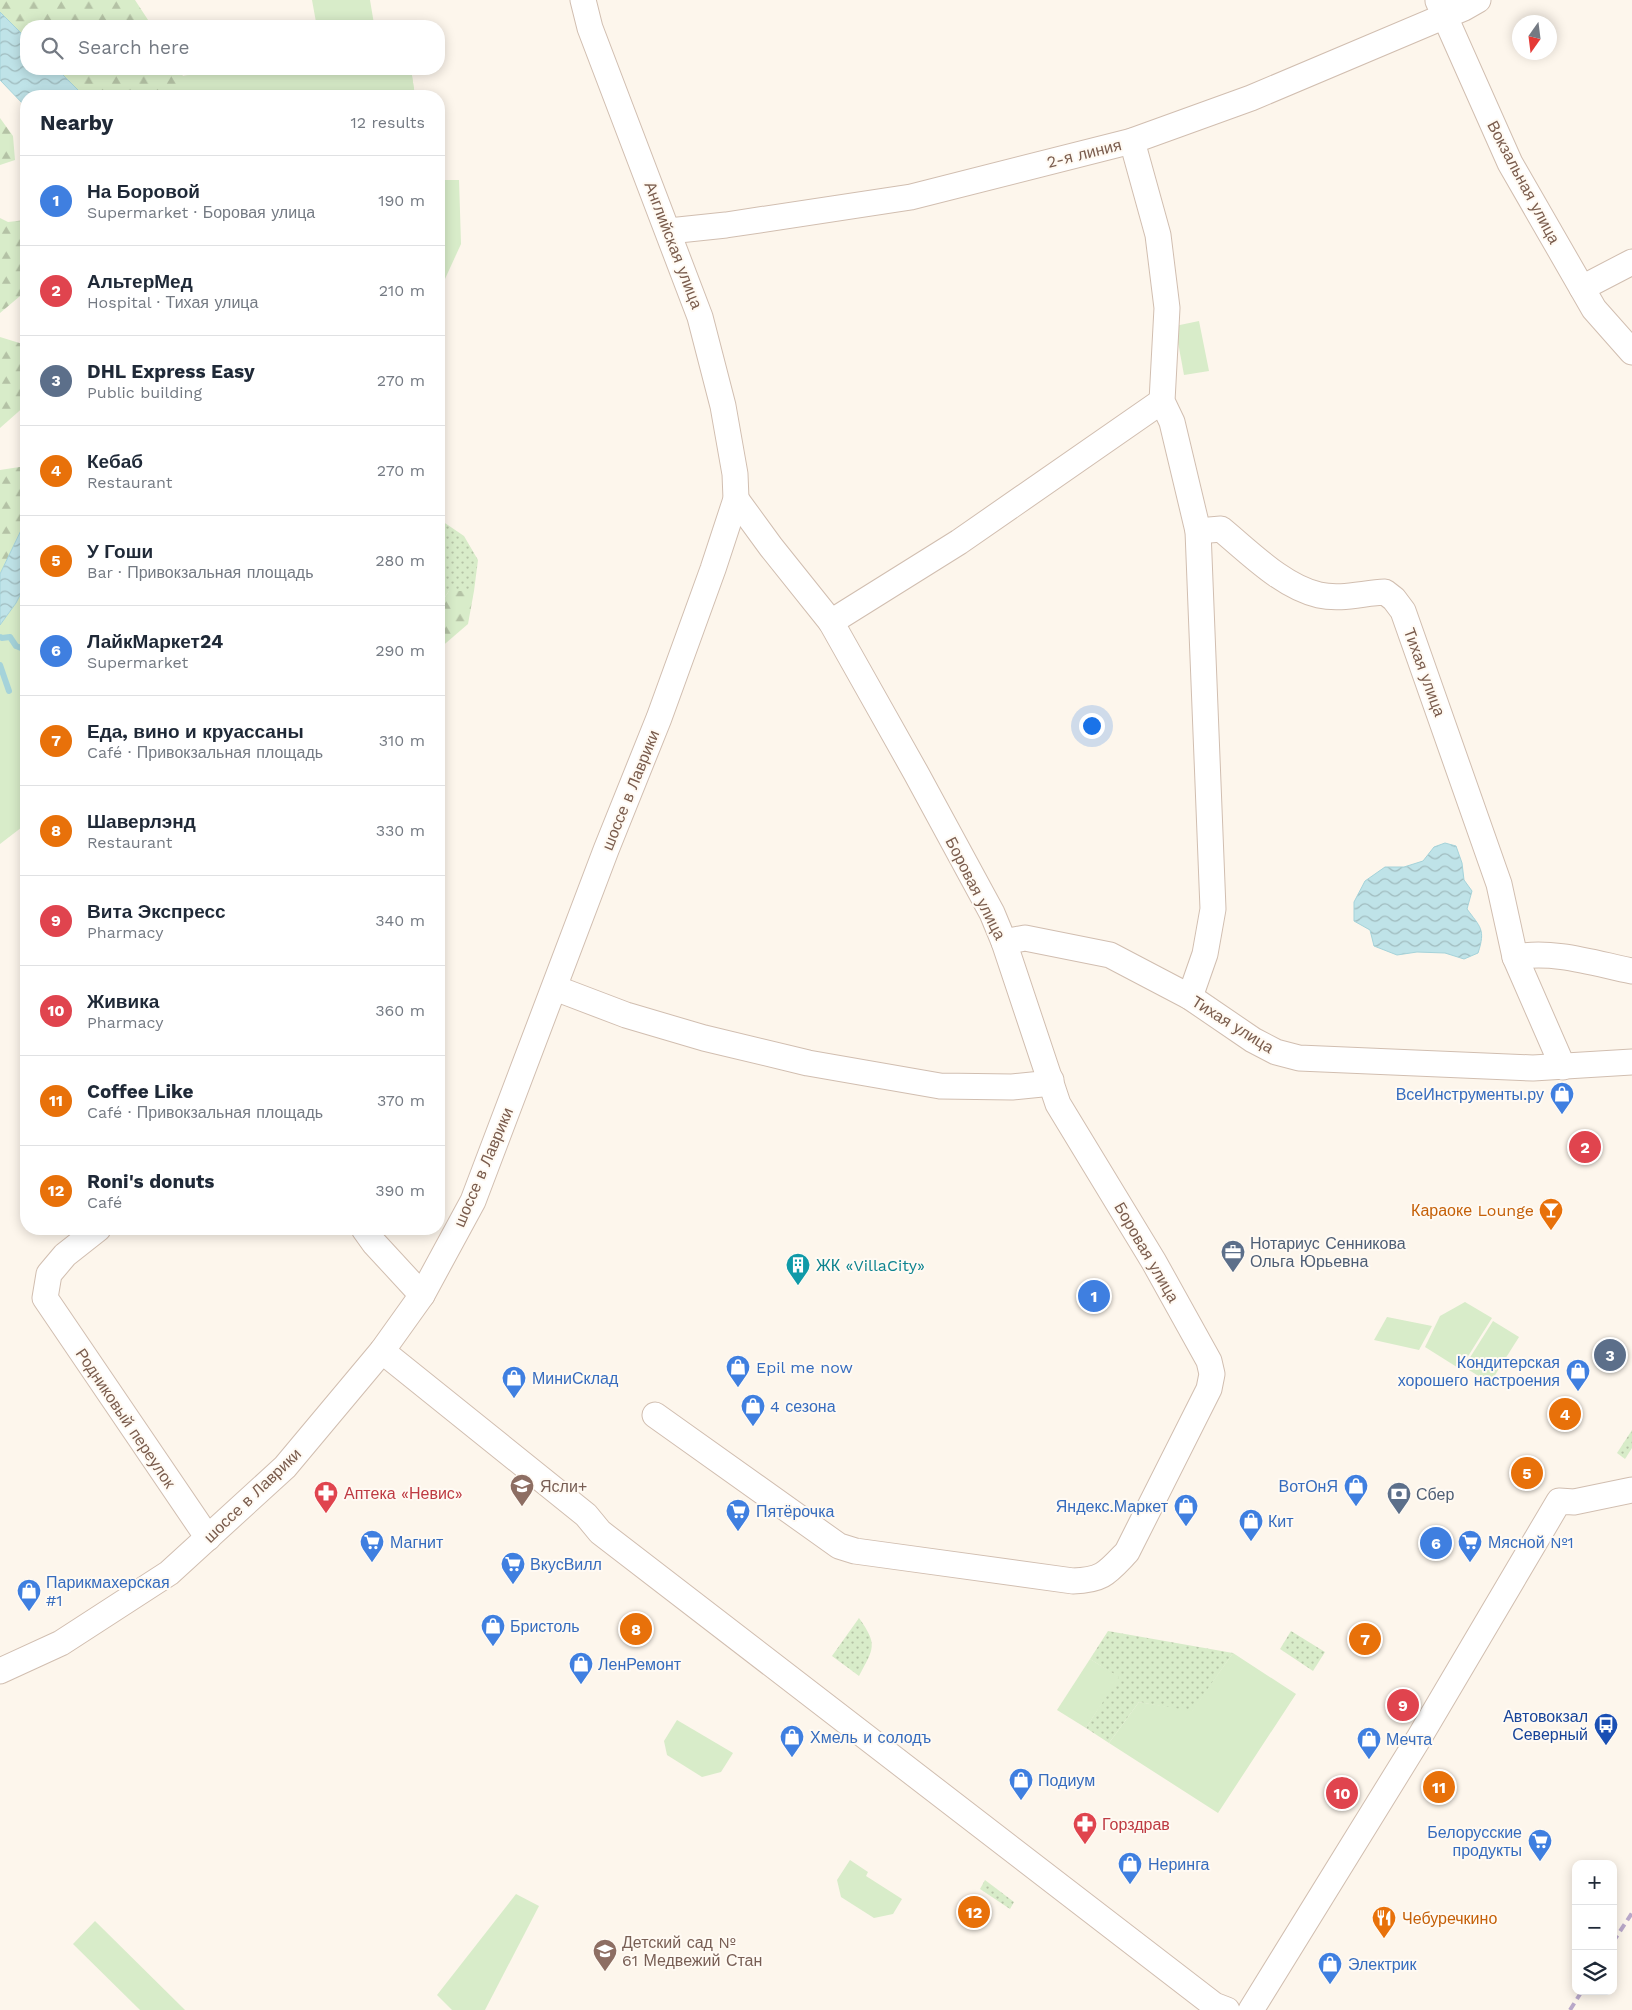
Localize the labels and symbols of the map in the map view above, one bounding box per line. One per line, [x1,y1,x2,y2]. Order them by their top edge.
north arrow [1512,15,1557,60]
street label: Вокзальная улица [1483,118,1564,247]
street label: 2-я линия [1045,135,1123,172]
street label: Английская улица [641,179,707,311]
street label: Тихая улица [1400,625,1449,719]
your location [1079,713,1105,739]
street label: шоссе в Лаврики [598,727,663,853]
street label: Боровая улица [942,834,1010,943]
street label: Тихая улица [1188,992,1277,1057]
shop icon: ВсеИнструменты.ру [1549,1081,1575,1115]
place label: ВсеИнструменты.ру [1396,1085,1544,1104]
street label: шоссе в Лаврики [450,1105,517,1230]
pin: 2 [1569,1128,1601,1166]
bar icon: Караоке Lounge [1538,1197,1564,1231]
street label: Боровая улица [1110,1199,1183,1306]
place label: Караоке Lounge [1411,1201,1534,1220]
place label: Нотариус Сенникова Ольга Юрьевна [1250,1234,1406,1271]
office icon: Нотариус Сенникова Ольга Юрьевна [1220,1239,1246,1273]
building icon: ЖК «VillaCity» [785,1252,811,1286]
place label: ЖК «VillaCity» [816,1256,925,1275]
pin: 1 [1078,1277,1110,1315]
pin: 3 [1594,1336,1626,1374]
street label: Родниковый переулок [72,1345,180,1493]
place label: Кондитерская хорошего настроения [1398,1353,1560,1390]
shop icon: Epil me now [725,1354,751,1388]
place label: Epil me now [756,1358,853,1377]
shop icon: Кондитерская хорошего настроения [1565,1358,1591,1392]
shop icon: МиниСклад [501,1365,527,1399]
place label: МиниСклад [532,1369,619,1388]
shop icon: 4 сезона [740,1393,766,1427]
pin: 4 [1549,1395,1581,1433]
place label: 4 сезона [770,1397,836,1416]
street label: шоссе в Лаврики [200,1444,305,1547]
pin: 5 [1511,1454,1543,1492]
school or university icon: Ясли+ [509,1473,535,1507]
shop icon: ВотОнЯ [1343,1473,1369,1507]
place label: Ясли+ [540,1477,588,1496]
place label: ВотОнЯ [1279,1477,1338,1496]
pharmacy icon: Аптека «Невис» [313,1480,339,1514]
bank icon: Сбер [1386,1481,1412,1515]
place label: Аптека «Невис» [344,1484,463,1503]
place label: Сбер [1416,1485,1454,1504]
shop icon: Яндекс.Маркет [1173,1493,1199,1527]
place label: Яндекс.Маркет [1056,1497,1169,1516]
supermarket icon: Пятёрочка [725,1498,751,1532]
place label: Пятёрочка [756,1502,835,1521]
shop icon: Кит [1238,1508,1264,1542]
place label: Кит [1268,1512,1294,1531]
pin: 6 [1420,1524,1452,1562]
supermarket icon: Магнит [359,1529,385,1563]
supermarket icon: Мясной №1 [1457,1529,1483,1563]
place label: Магнит [390,1533,444,1552]
place label: Мясной №1 [1488,1533,1574,1552]
supermarket icon: ВкусВилл [500,1551,526,1585]
place label: ВкусВилл [530,1555,602,1574]
place label: Парикмахерская #1 [46,1573,170,1610]
shop icon: Парикмахерская #1 [16,1578,42,1612]
pin: 8 [620,1610,652,1648]
shop icon: Бристоль [480,1613,506,1647]
place label: Бристоль [510,1617,580,1636]
pin: 7 [1349,1620,1381,1658]
shop icon: ЛенРемонт [568,1651,594,1685]
place label: ЛенРемонт [598,1655,682,1674]
pin: 9 [1387,1686,1419,1724]
place label: Автовокзал Северный [1503,1707,1588,1744]
bus stop icon: Автовокзал Северный [1593,1712,1619,1746]
shop icon: Хмель и солодъ [779,1724,805,1758]
shop icon: Мечта [1356,1726,1382,1760]
place label: Хмель и солодъ [810,1728,931,1747]
place label: Мечта [1386,1730,1432,1749]
shop icon: Подиум [1008,1767,1034,1801]
pin: 11 [1423,1768,1455,1806]
place label: Подиум [1038,1771,1095,1790]
pin: 10 [1326,1774,1358,1812]
pharmacy icon: Горздрав [1072,1811,1098,1845]
place label: Горздрав [1102,1815,1170,1834]
place label: Белорусские продукты [1427,1823,1522,1860]
supermarket icon: Белорусские продукты [1527,1828,1553,1862]
shop icon: Неринга [1117,1851,1143,1885]
place label: Неринга [1148,1855,1210,1874]
pin: 12 [958,1893,990,1931]
restaurant icon: Чебуречкино [1371,1905,1397,1939]
place label: Чебуречкино [1402,1909,1497,1928]
place label: Детский сад № 61 Медвежий Стан [622,1933,762,1970]
school or university icon: Детский сад № 61 Медвежий Стан [592,1938,618,1972]
shop icon: Электрик [1317,1951,1343,1985]
place label: Электрик [1348,1955,1418,1974]

